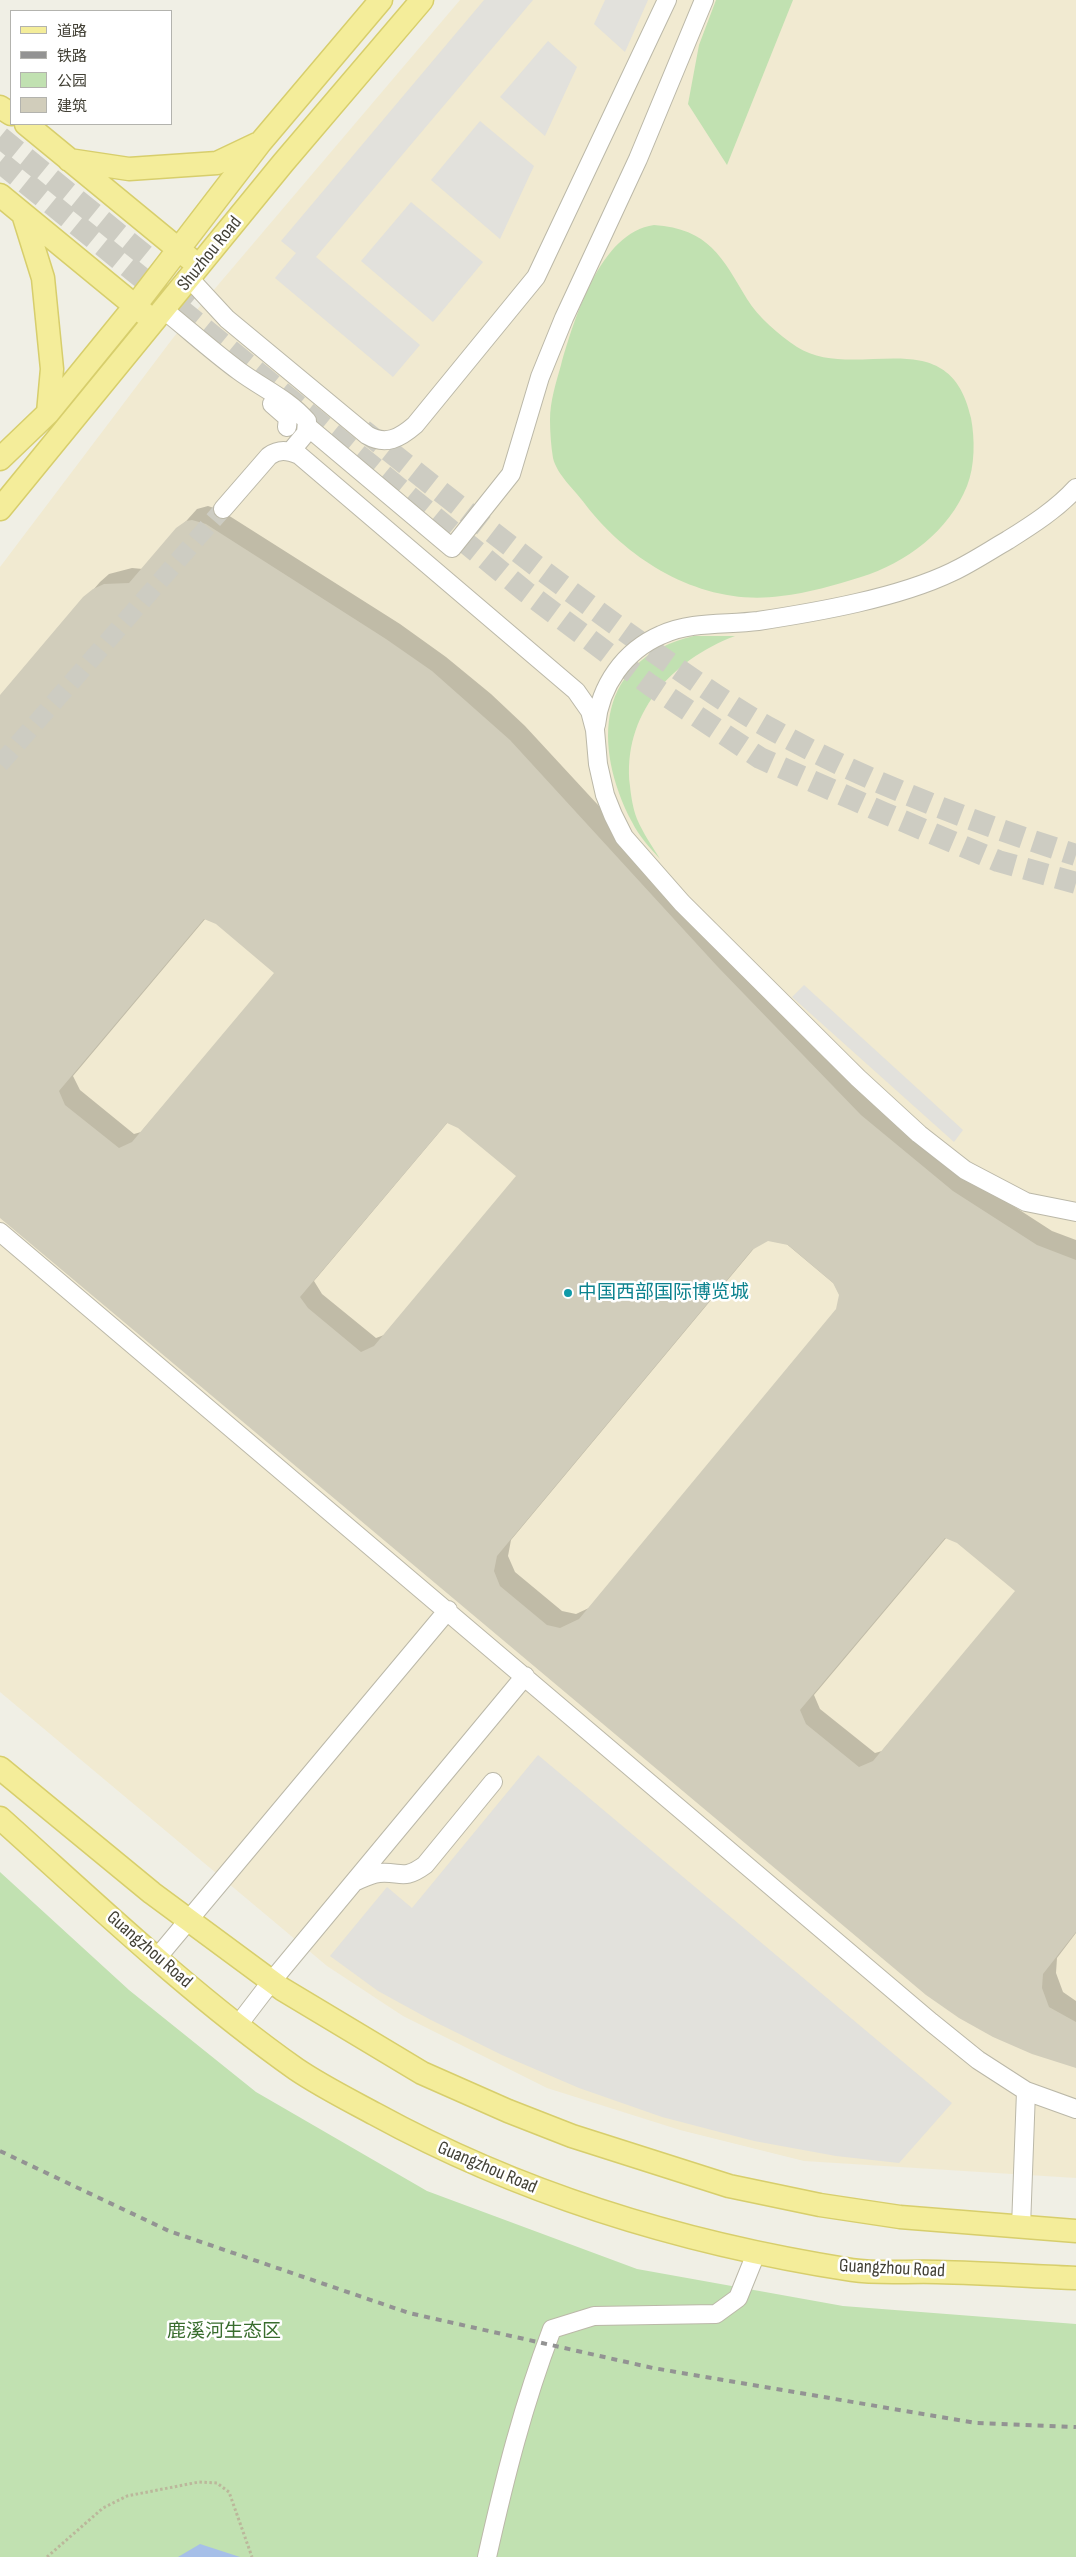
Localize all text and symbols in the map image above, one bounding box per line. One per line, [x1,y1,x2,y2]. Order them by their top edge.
legend [10,10,172,125]
text: 道路 [57,22,87,41]
text: 铁路 [57,47,87,66]
text: 公园 [57,72,87,91]
text: 建筑 [57,97,87,116]
street label: Shuzhou Road [173,212,247,296]
place label: 中国西部国际博览城 [578,1282,749,1304]
marker: 中国西部国际博览城 [562,1287,574,1299]
street label: Guangzhou Road [102,1907,196,1993]
street label: Guangzhou Road [434,2137,540,2199]
street label: Guangzhou Road [839,2255,945,2283]
park label: 鹿溪河生态区 [167,2321,281,2343]

